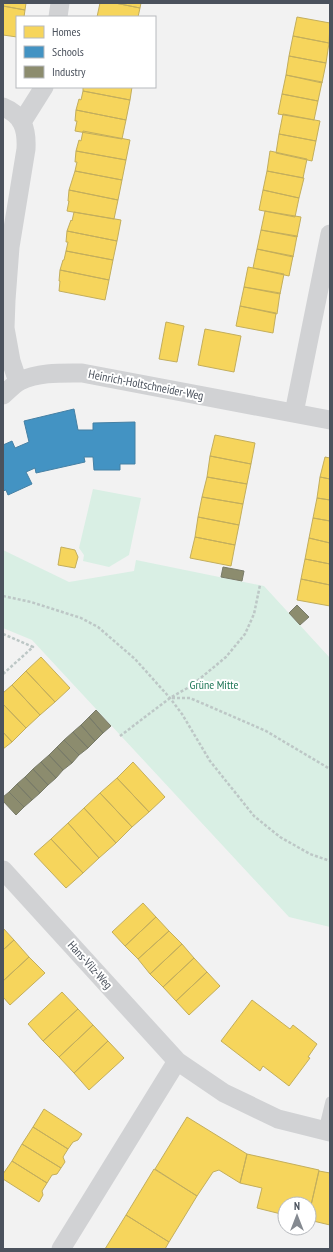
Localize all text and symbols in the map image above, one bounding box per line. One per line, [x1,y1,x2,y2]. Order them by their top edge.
legend [16,16,156,88]
text: Homes [52,24,80,39]
text: Schools [52,44,84,59]
text: Industry [52,64,86,79]
street label: Heinrich-Holtschneider-Weg [87,366,205,403]
park label: Grüne Mitte [190,677,238,692]
street label: Hans-Vilz-Weg [65,937,116,992]
north arrow [277,1196,317,1236]
text: N [294,1199,300,1213]

